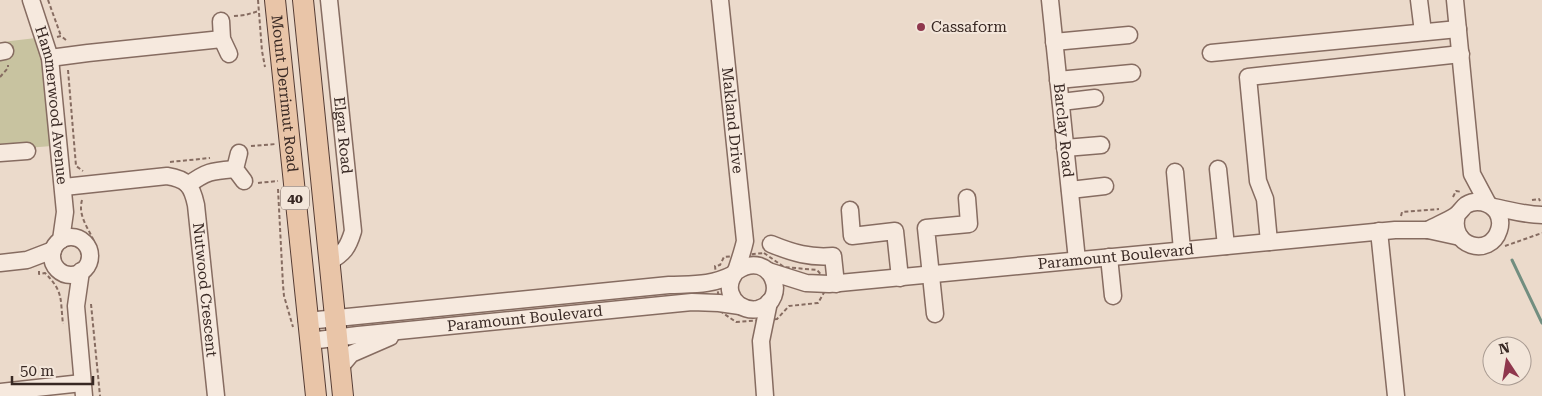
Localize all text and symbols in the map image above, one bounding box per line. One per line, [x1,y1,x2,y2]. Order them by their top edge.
street label: Mount Derrimut Road [268,14,302,173]
place label: Cassaform [931,18,1007,36]
marker: Cassaform [915,21,927,33]
street label: Hammerwood Avenue [31,24,71,185]
street label: Makland Drive [718,66,747,174]
street label: Barclay Road [1050,82,1077,179]
street label: Elgar Road [330,96,356,175]
road number: 40 [281,187,309,210]
street label: Nutwood Crescent [189,222,221,358]
street label: Paramount Boulevard [1037,240,1195,273]
street label: Paramount Boulevard [446,302,604,335]
north arrow [1482,336,1532,386]
text: N [1497,339,1511,357]
scale bar [12,354,94,386]
text: 50 m [20,362,55,380]

